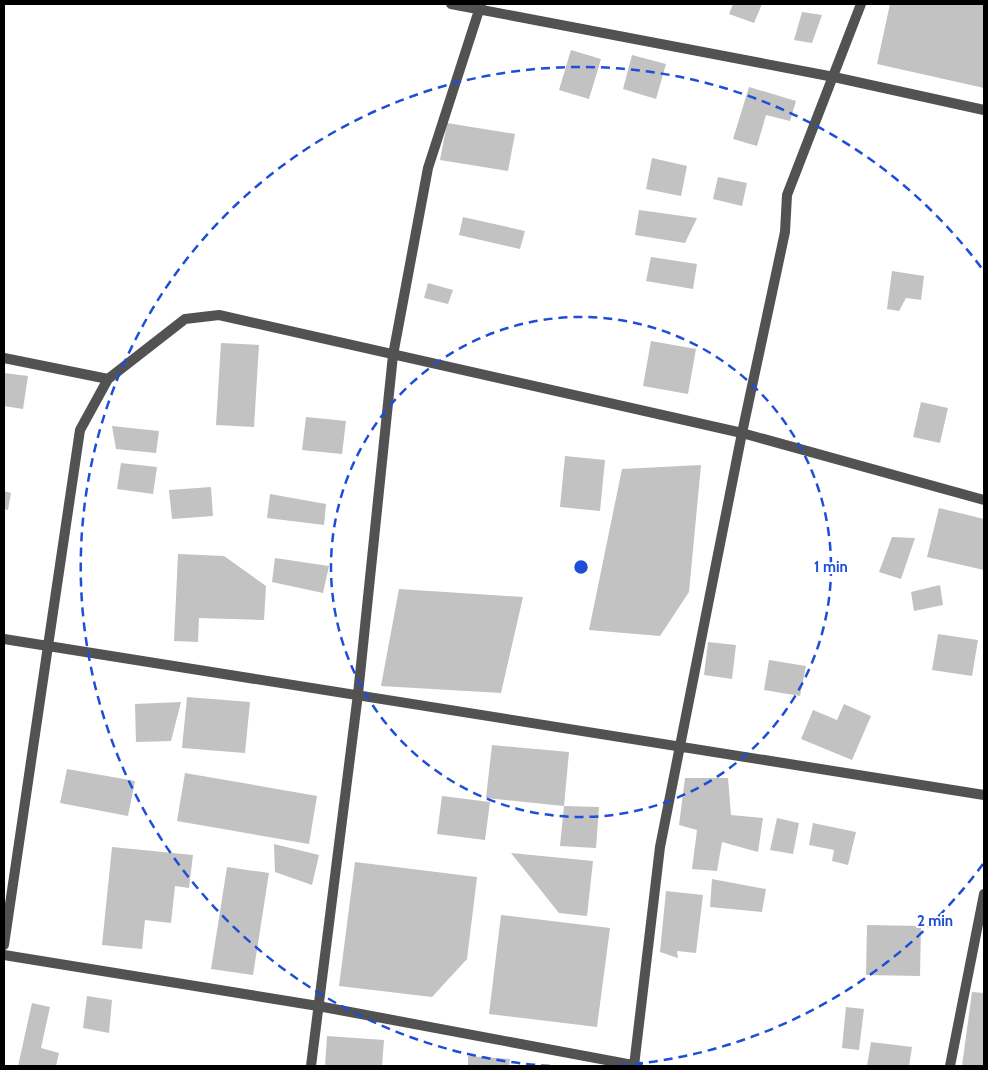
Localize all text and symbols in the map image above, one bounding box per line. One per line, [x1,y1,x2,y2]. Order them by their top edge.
centre of rings [572,558,590,576]
text: 1 min [814,558,848,576]
text: 2 min [917,912,953,930]

